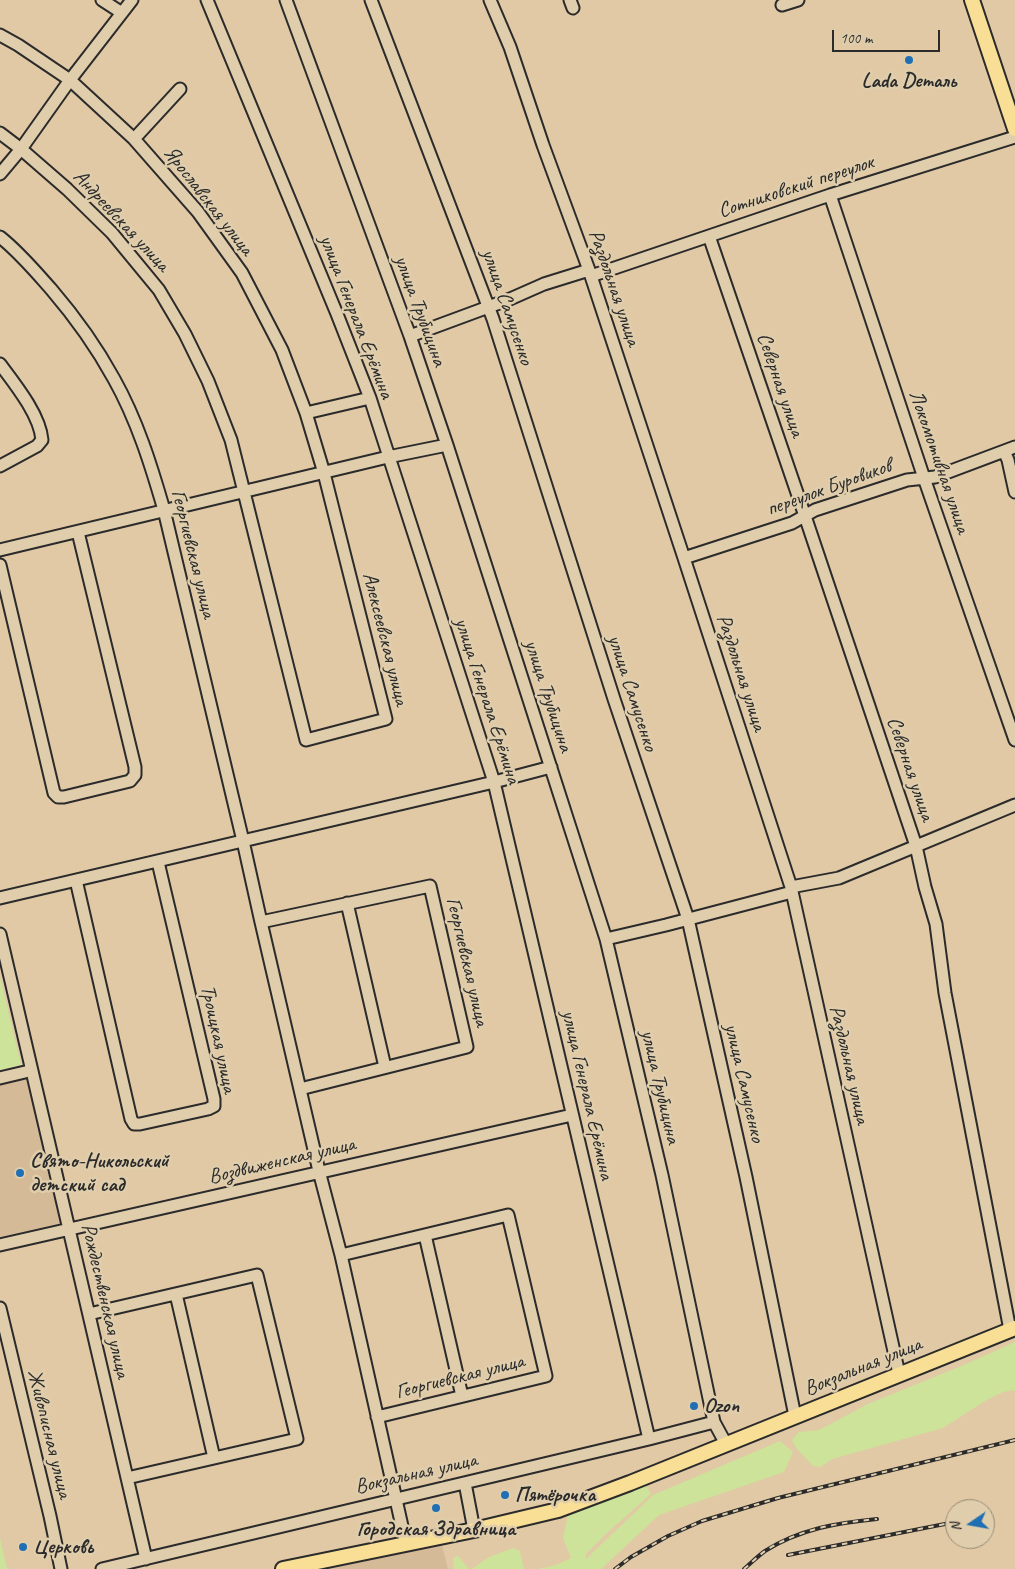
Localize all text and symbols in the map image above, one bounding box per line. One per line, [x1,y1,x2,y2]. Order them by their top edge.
scale bar [835,20,942,52]
text: 100 m [840,29,872,48]
marker: Lada Dеталь [903,54,915,66]
place label: Lada Dеталь [862,68,956,94]
street label: Ярославская улица [157,141,259,261]
street label: Сотниковский переулок [715,150,877,224]
street label: Андреевская улица [67,165,175,277]
street label: Раздольная улица [582,227,646,349]
street label: улица Генерала Ерёмина [313,232,399,402]
street label: улица Самусенко [475,246,539,368]
street label: улица Трубицина [388,252,452,370]
street label: Северная улица [750,330,810,440]
street label: Локомотивная улица [903,387,975,537]
street label: переулок Буровиков [763,454,895,522]
street label: Георгиевская улица [165,487,221,621]
street label: Алексеевская улица [356,570,414,708]
street label: Раздольная улица [710,612,772,734]
street label: улица Генерала Ерёмина [448,615,526,787]
street label: улица Самусенко [601,632,663,754]
street label: улица Трубицина [518,637,578,755]
street label: Северная улица [880,714,940,824]
street label: Георгиевская улица [440,895,494,1029]
street label: Троицкая улица [194,983,242,1095]
street label: Раздольная улица [823,1003,875,1127]
street label: улица Генерала Ерёмина [555,1008,619,1182]
street label: улица Самусенко [718,1021,770,1145]
street label: улица Трубицина [635,1027,685,1147]
street label: Воздвиженская улица [206,1132,358,1190]
place label: Свято-Никольский детский сад [30,1148,169,1198]
marker: Свято-Никольский детский сад [14,1167,26,1179]
street label: Рождественская улица [75,1221,135,1381]
street label: Вокзальная улица [801,1332,925,1402]
street label: Георгиевская улица [393,1349,527,1405]
street label: Живописная улица [21,1367,77,1501]
place label: Ozon [704,1393,739,1419]
marker: Ozon [688,1400,700,1412]
street label: Вокзальная улица [353,1448,479,1500]
place label: Пятёрочка [515,1482,595,1508]
marker: Пятёрочка [499,1489,511,1501]
north arrow [945,1499,995,1549]
marker: Городская Здравница [430,1502,442,1514]
place label: Городская Здравница [357,1516,515,1542]
text: N [947,1521,965,1533]
place label: Церковь [33,1534,93,1560]
marker: Церковь [17,1541,29,1553]

